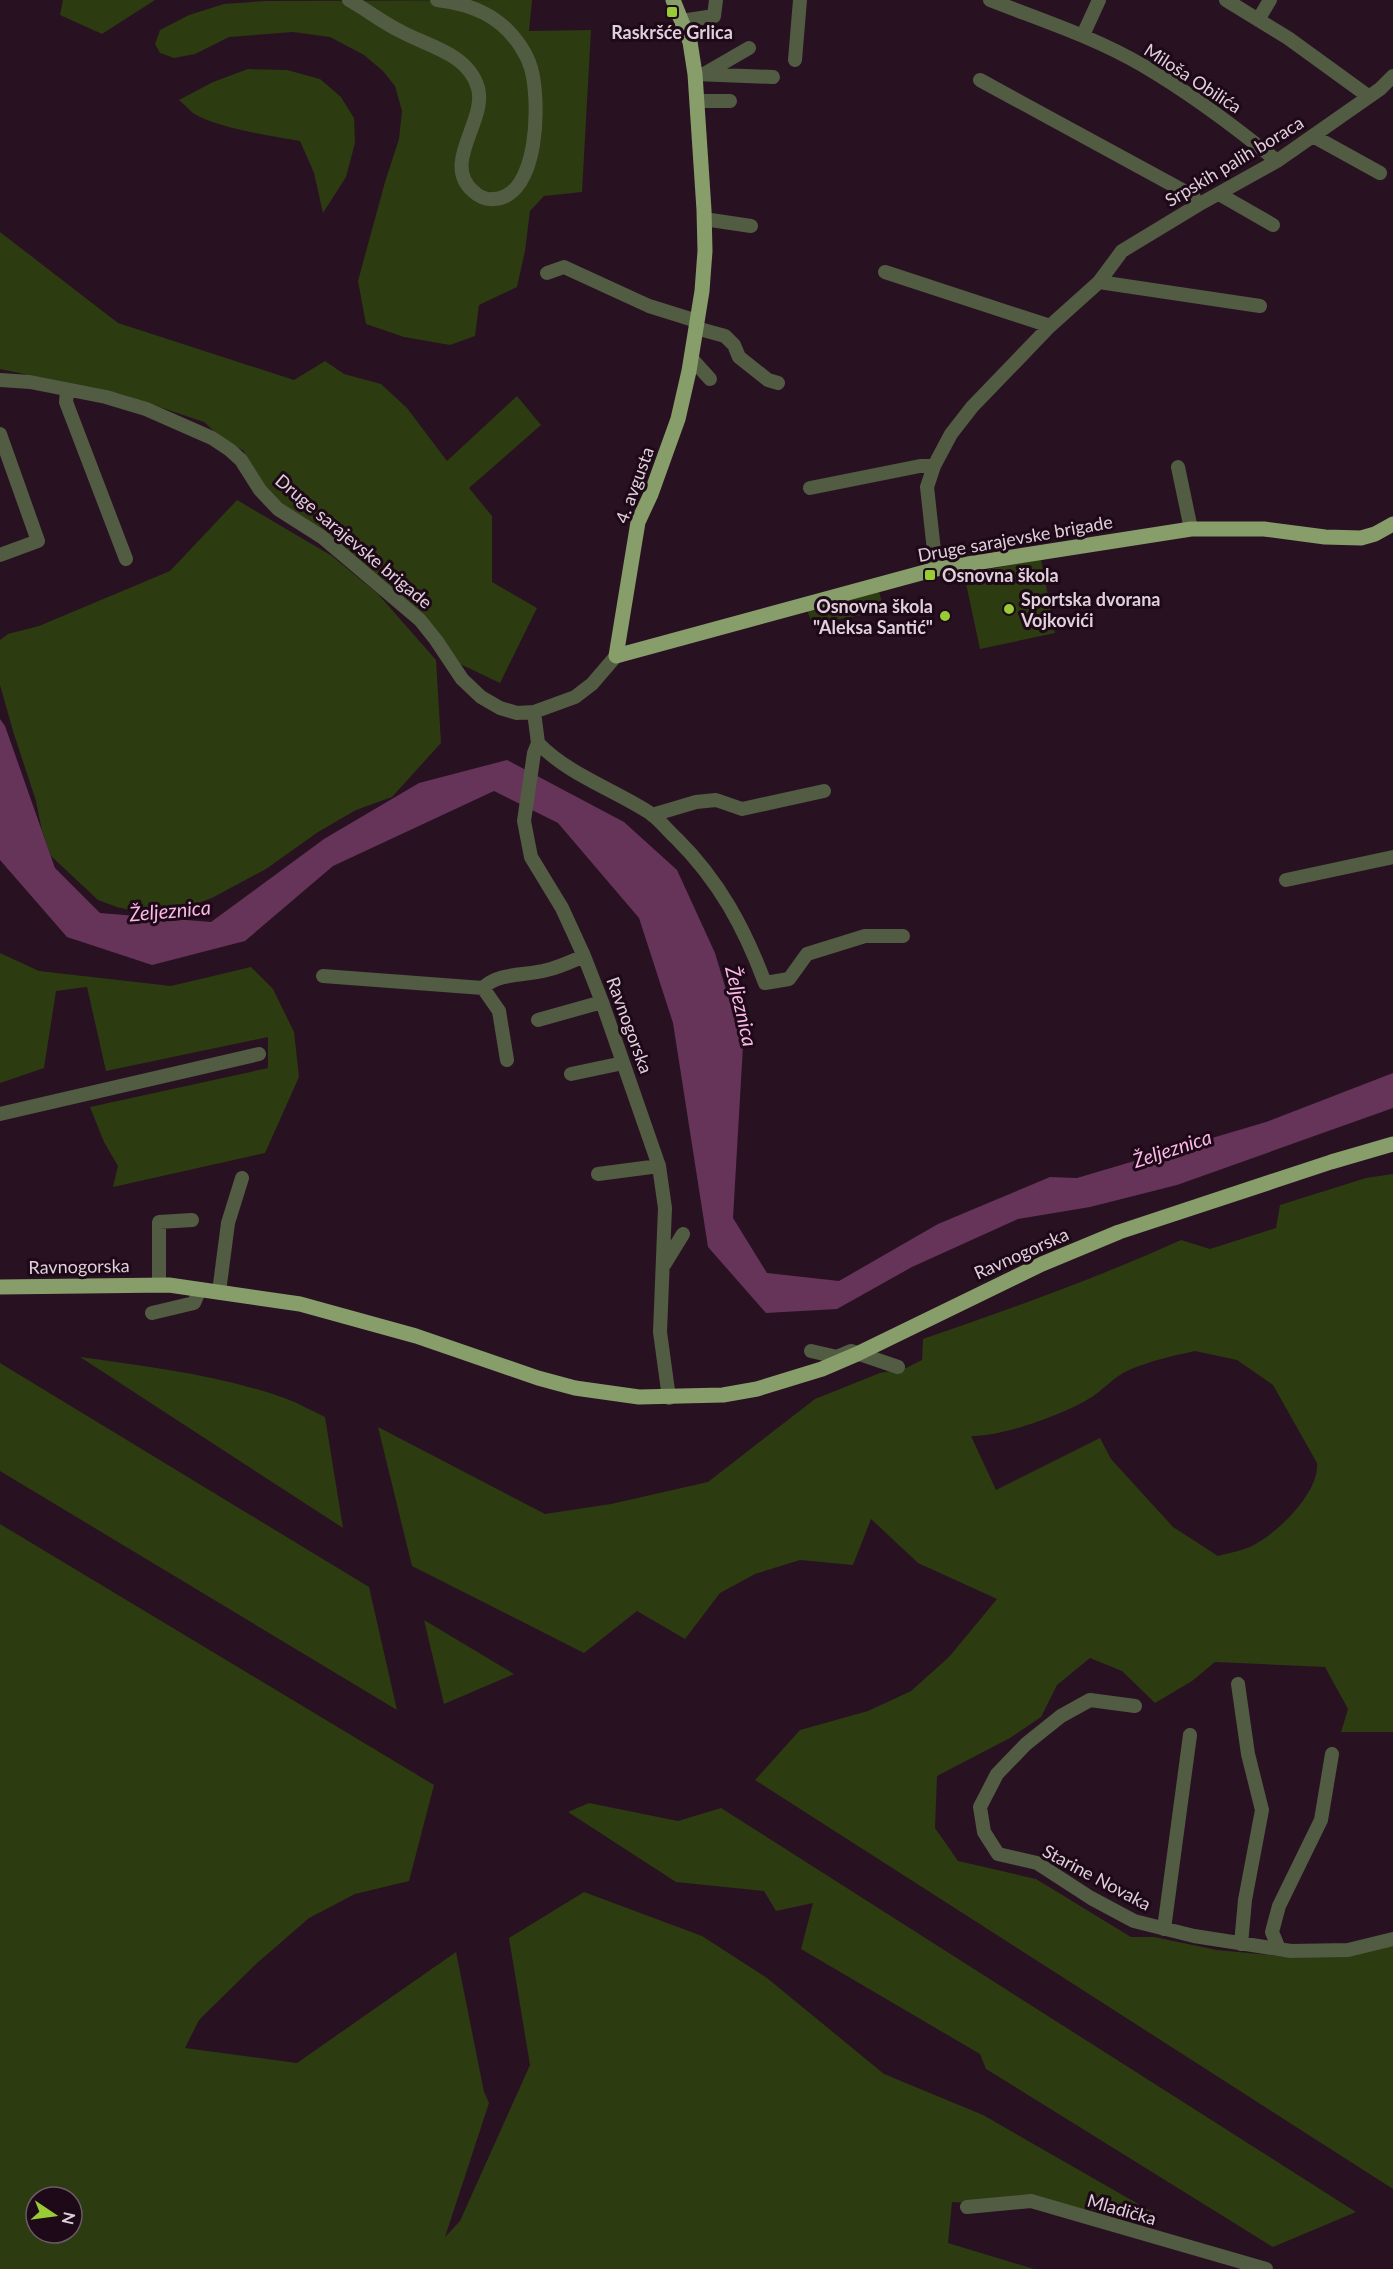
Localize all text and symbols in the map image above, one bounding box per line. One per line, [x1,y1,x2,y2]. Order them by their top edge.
marker: Raskršće Grlica [665,5,679,19]
place label: Raskršće Grlica [611,21,733,43]
street label: Miloša Obilića [1140,38,1246,118]
street label: Srpskih palih boraca [1161,111,1307,211]
street label: 4. avgusta [610,444,658,526]
street label: Druge sarajevske brigade [271,469,437,613]
street label: Druge sarajevske brigade [916,510,1114,566]
place label: Osnovna škola [942,564,1059,586]
marker: Osnovna škola [923,568,937,582]
place label: Sportska dvorana Vojkovići [1020,588,1161,631]
place label: Osnovna škola "Aleksa Santić" [813,595,933,638]
marker: Sportska dvorana Vojkovići [1002,602,1016,616]
marker: Osnovna škola "Aleksa Santić" [938,609,952,623]
water label: Željeznica [127,894,212,926]
water label: Željeznica [721,963,763,1049]
street label: Ravnogorska [602,974,658,1076]
water label: Željeznica [1128,1124,1215,1172]
street label: Ravnogorska [970,1222,1072,1284]
street label: Ravnogorska [28,1254,130,1278]
street label: Starine Novaka [1039,1839,1155,1915]
north arrow [24,2185,84,2245]
street label: Mladička [1085,2189,1159,2229]
text: N [58,2210,80,2227]

